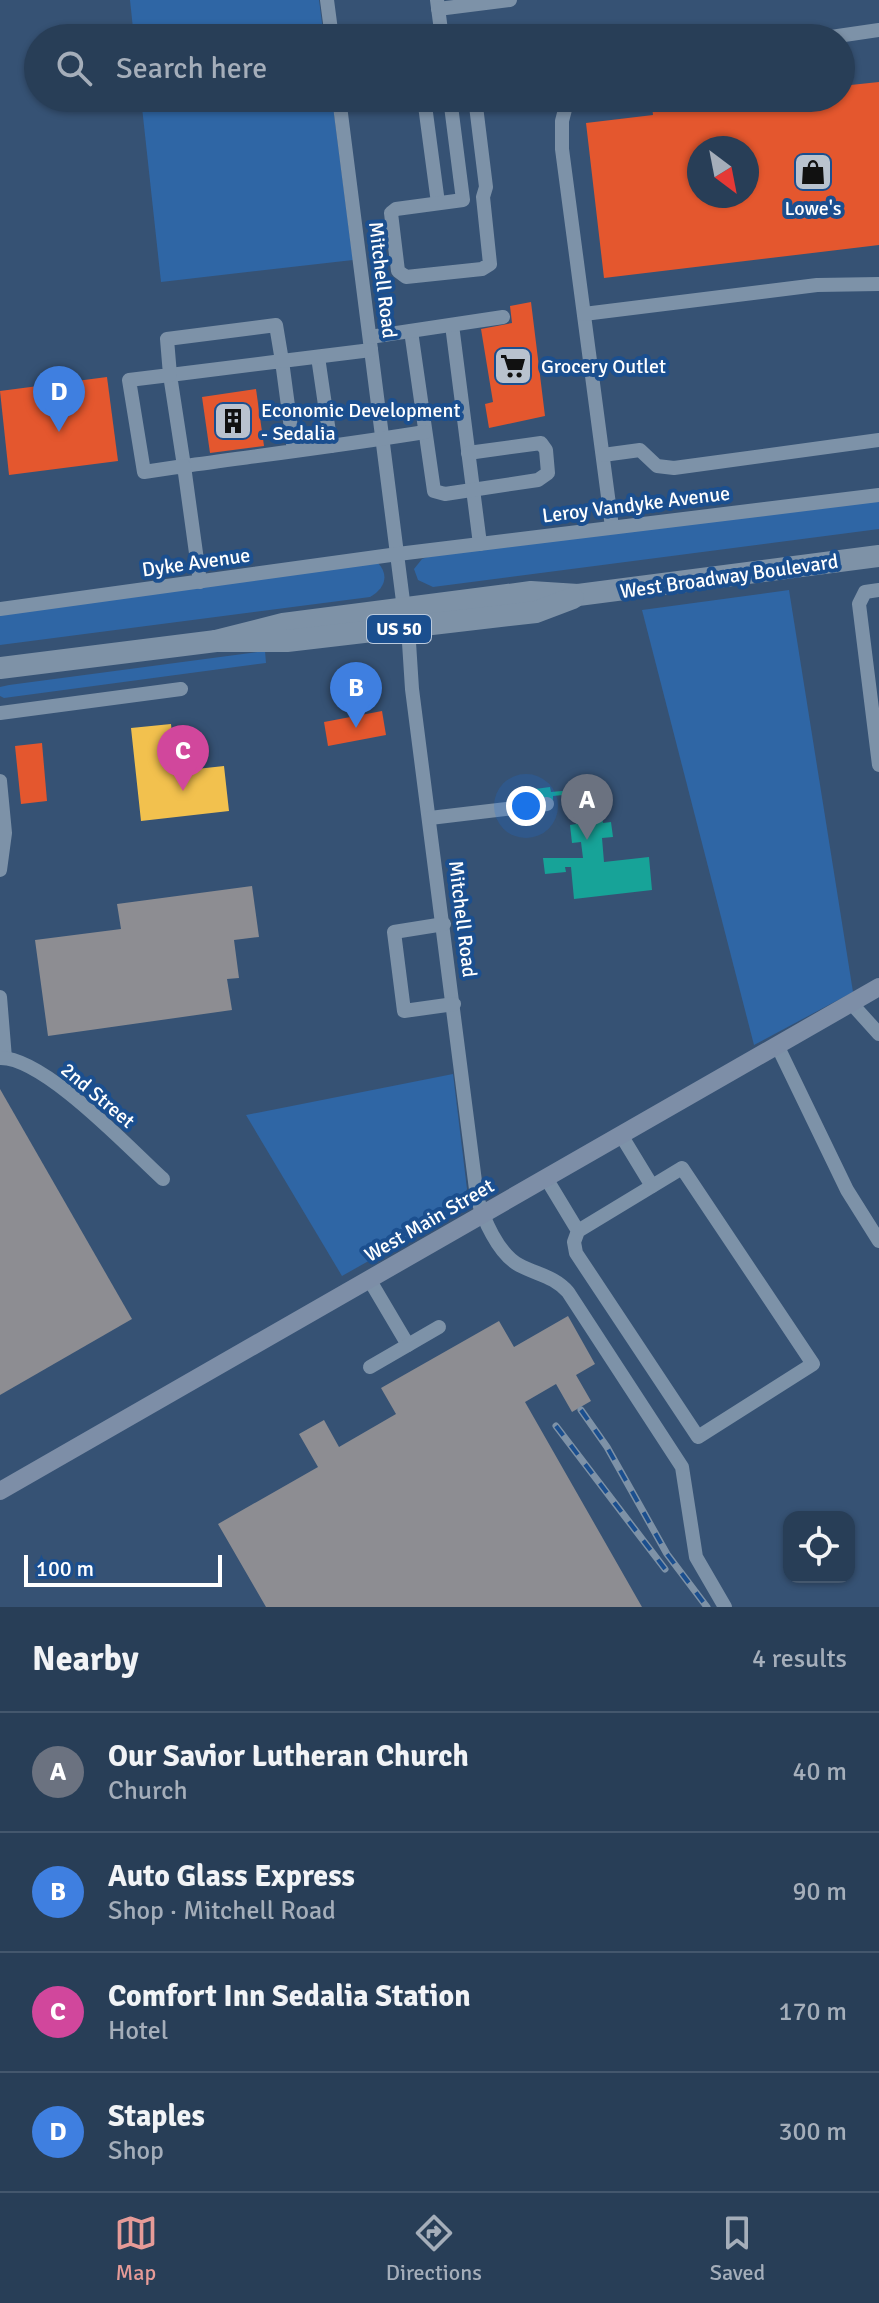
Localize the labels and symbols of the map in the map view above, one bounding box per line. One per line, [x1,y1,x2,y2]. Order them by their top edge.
north arrow [687,136,759,208]
shop icon: Lowe's [792,151,834,193]
place label: Lowe's [784,196,842,221]
street label: Mitchell Road [363,220,402,340]
supermarket icon: Grocery Outlet [492,345,534,387]
place label: Grocery Outlet [541,354,666,379]
pin: D [33,366,85,432]
place label: Economic Development - Sedalia [261,398,460,446]
building icon: Economic Development - Sedalia [212,400,254,442]
street label: Leroy Vandyke Avenue [541,481,731,528]
street label: Dyke Avenue [140,543,252,582]
street label: West Broadway Boulevard [618,549,840,604]
road number: US 50 [367,615,431,643]
pin: B [330,662,382,728]
pin: C [157,725,209,791]
pin: A [561,774,613,840]
your location [506,786,546,826]
street label: Mitchell Road [443,859,482,979]
street label: 2nd Street [56,1057,140,1134]
street label: West Main Street [360,1173,499,1268]
scale bar [24,1551,222,1587]

